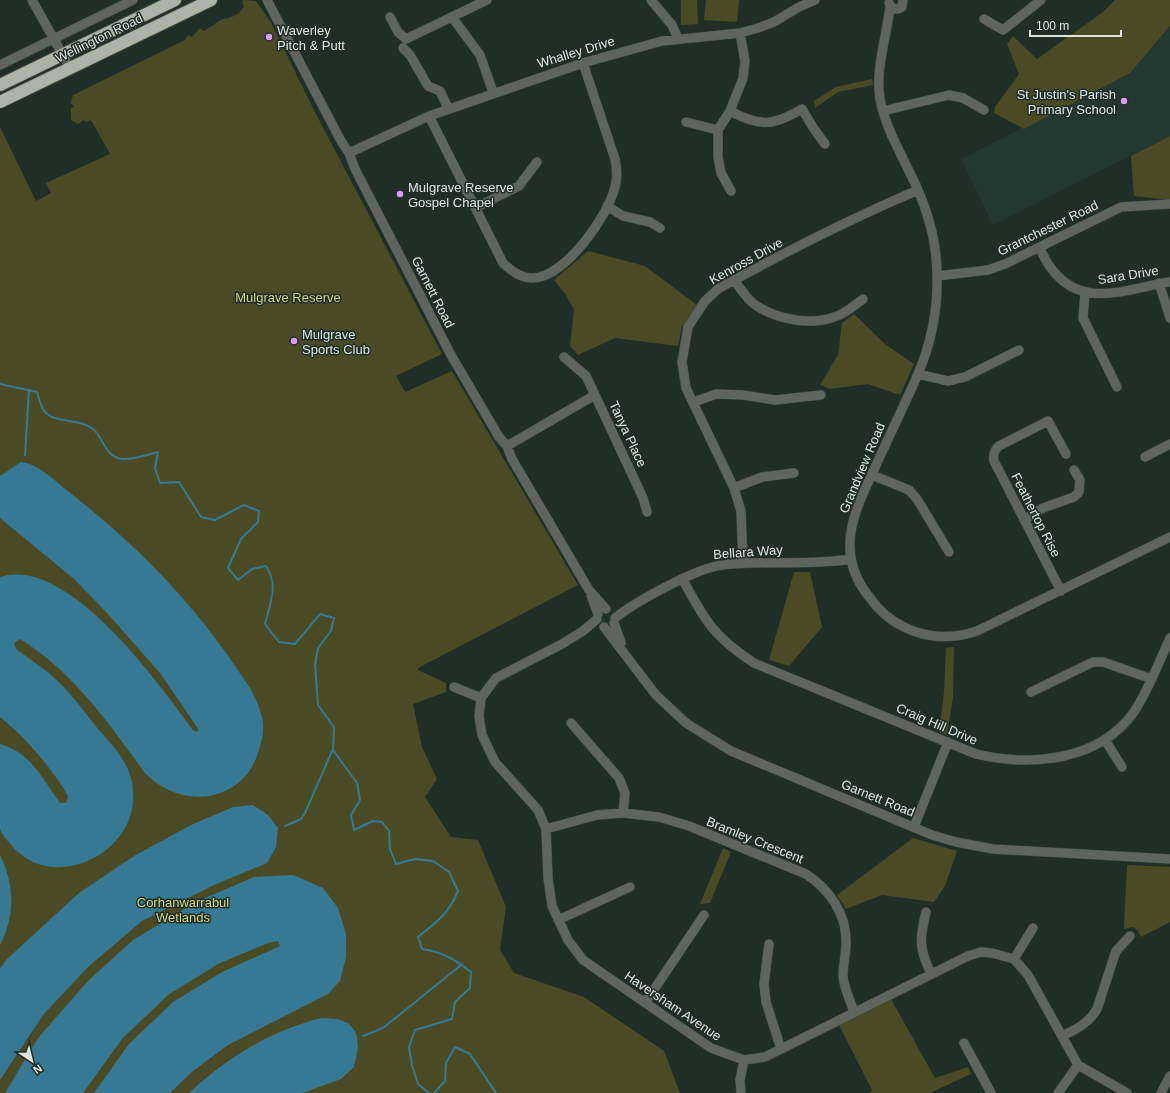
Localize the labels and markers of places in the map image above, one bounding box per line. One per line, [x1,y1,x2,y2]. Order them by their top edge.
place label: Waverley Pitch & Putt [277,23,345,53]
marker: Waverley Pitch & Putt [264,32,274,42]
place label: St Justin's Parish Primary School [1017,87,1116,117]
marker: St Justin's Parish Primary School [1119,96,1129,106]
place label: Mulgrave Reserve Gospel Chapel [408,180,514,210]
marker: Mulgrave Reserve Gospel Chapel [395,189,405,199]
place label: Mulgrave Sports Club [302,327,370,357]
marker: Mulgrave Sports Club [289,336,299,346]

